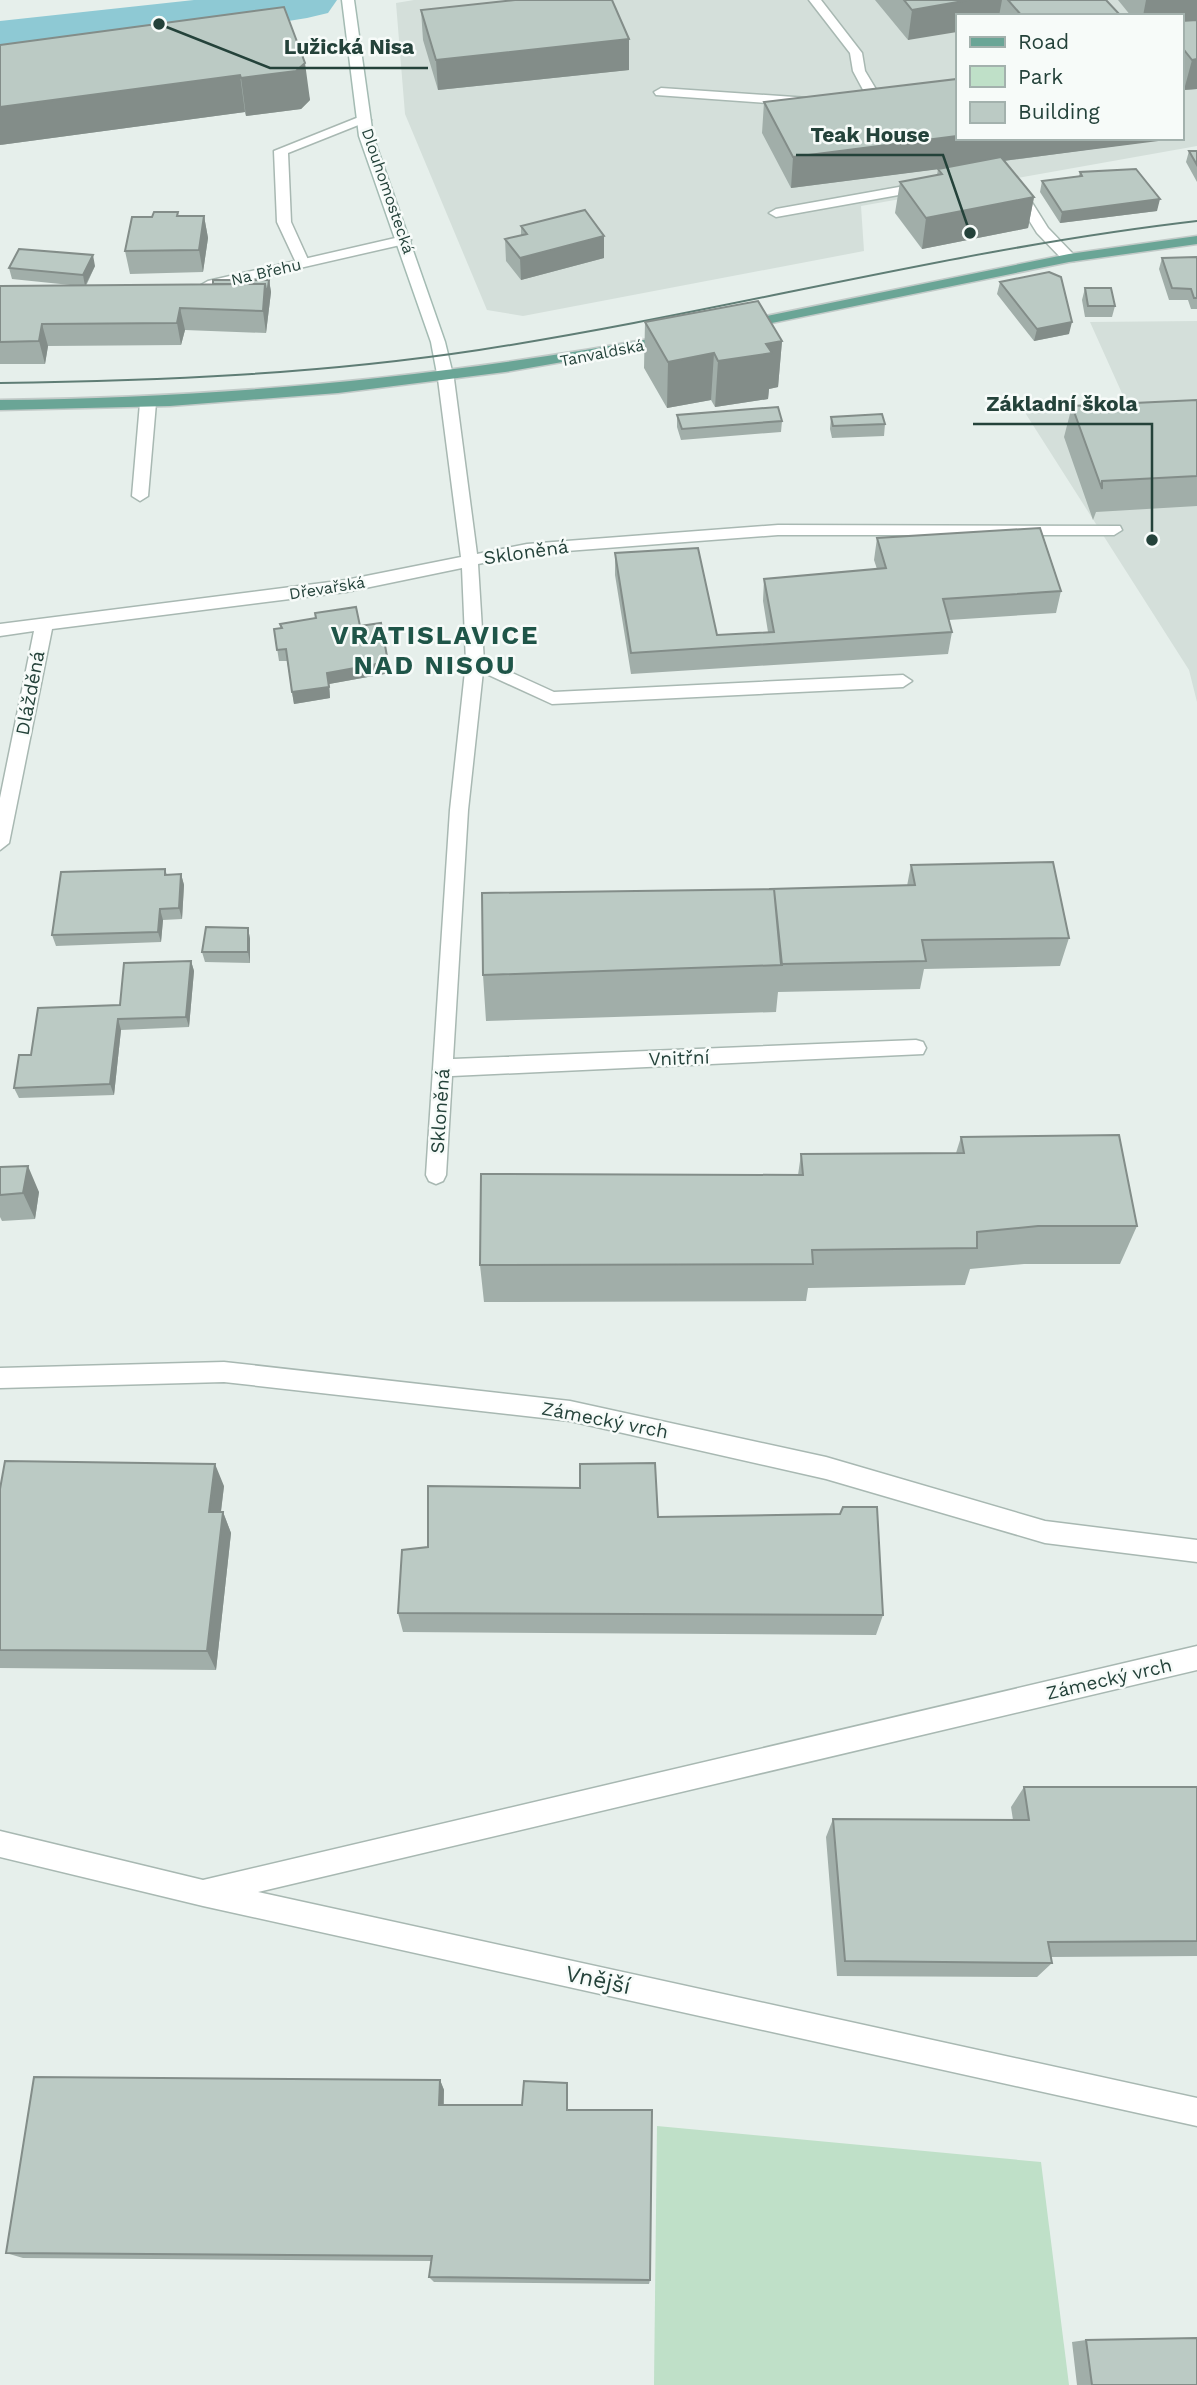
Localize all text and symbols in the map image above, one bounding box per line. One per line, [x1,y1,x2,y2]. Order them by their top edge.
legend [956,14,1183,140]
callout: Lužická Nisa [270,26,428,68]
text: Road [1018,29,1069,54]
text: Lužická Nisa [284,34,415,59]
text: Park [1018,64,1063,89]
text: Building [1018,99,1100,124]
callout: Teak House [796,113,943,155]
text: Teak House [810,122,930,147]
street label: Dlouhomostecká [358,126,418,256]
street label: Na Břehu [229,255,303,289]
street label: Tanvaldská [558,336,646,370]
callout: Základní škola [973,382,1152,424]
text: Základní škola [986,391,1139,416]
street label: Skloněná [482,535,570,569]
street label: Dřevařská [288,573,366,603]
district label: VRATISLAVICE NAD NISOU [331,620,539,680]
street label: Dlážděná [11,649,50,737]
street label: Vnitřní [648,1045,710,1071]
street label: Skloněná [426,1067,454,1154]
street label: Zámecký vrch [540,1396,670,1444]
street label: Zámecký vrch [1044,1653,1174,1705]
street label: Vnější [563,1960,633,2000]

